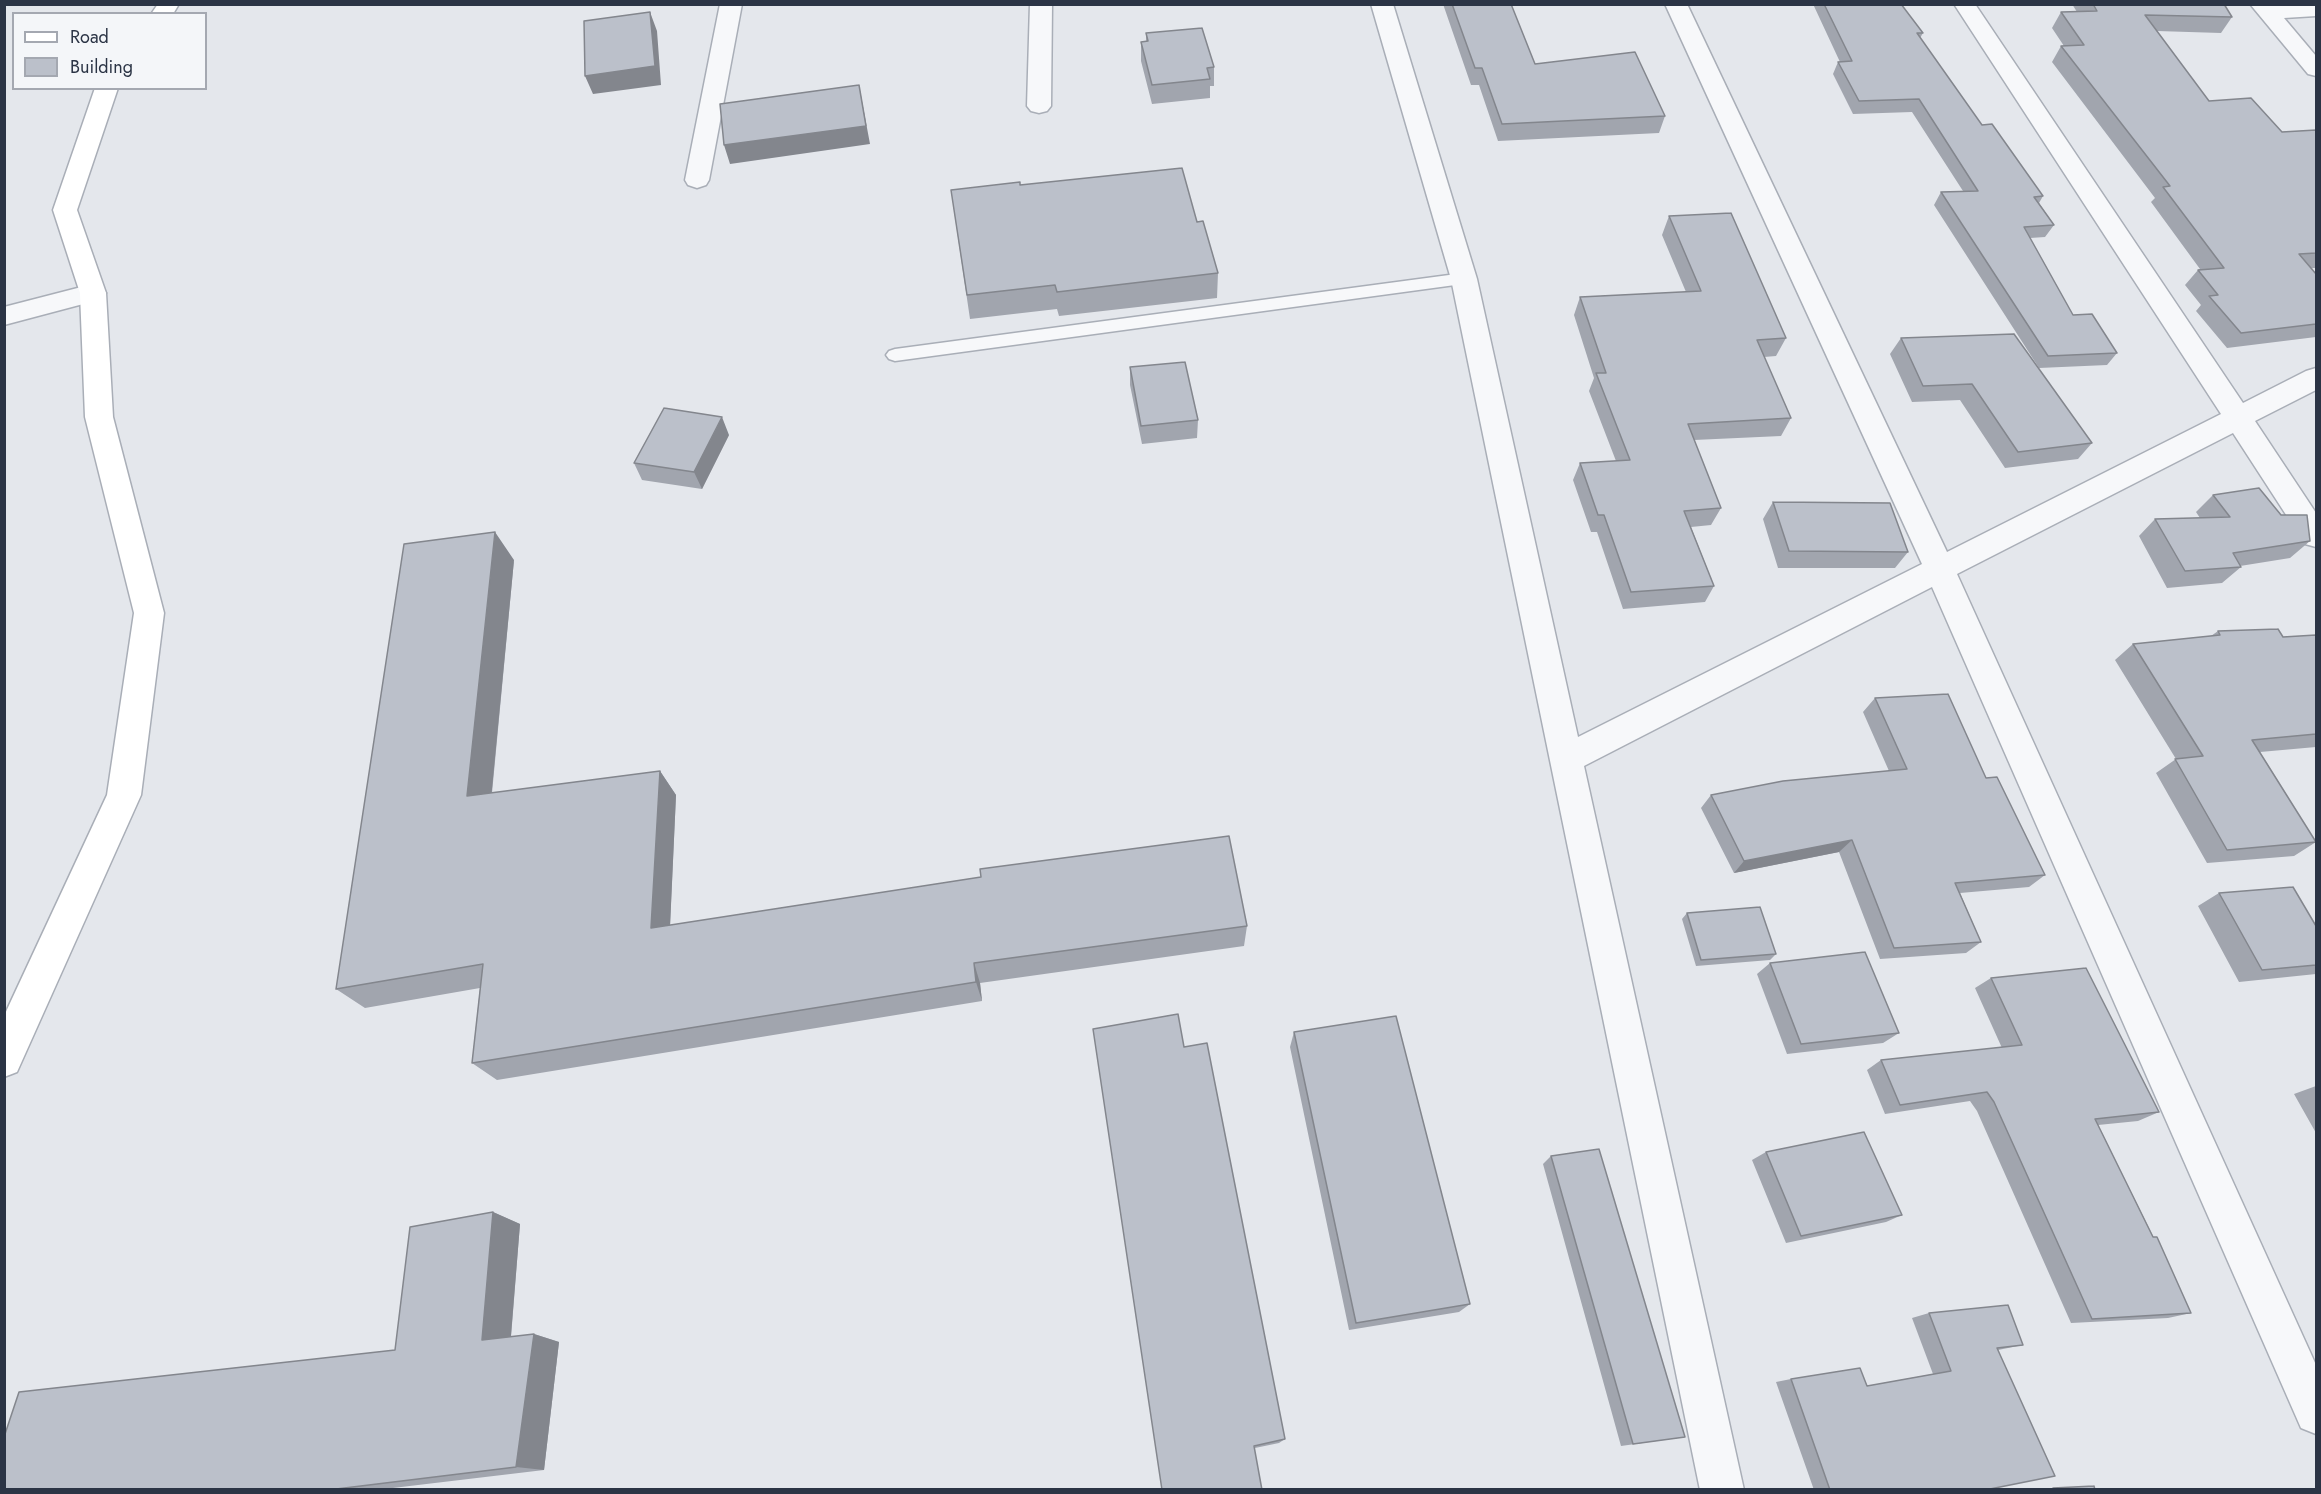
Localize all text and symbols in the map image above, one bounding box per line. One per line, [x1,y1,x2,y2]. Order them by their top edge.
legend [12,12,207,90]
text: Road [70,24,109,50]
text: Building [70,54,133,80]

